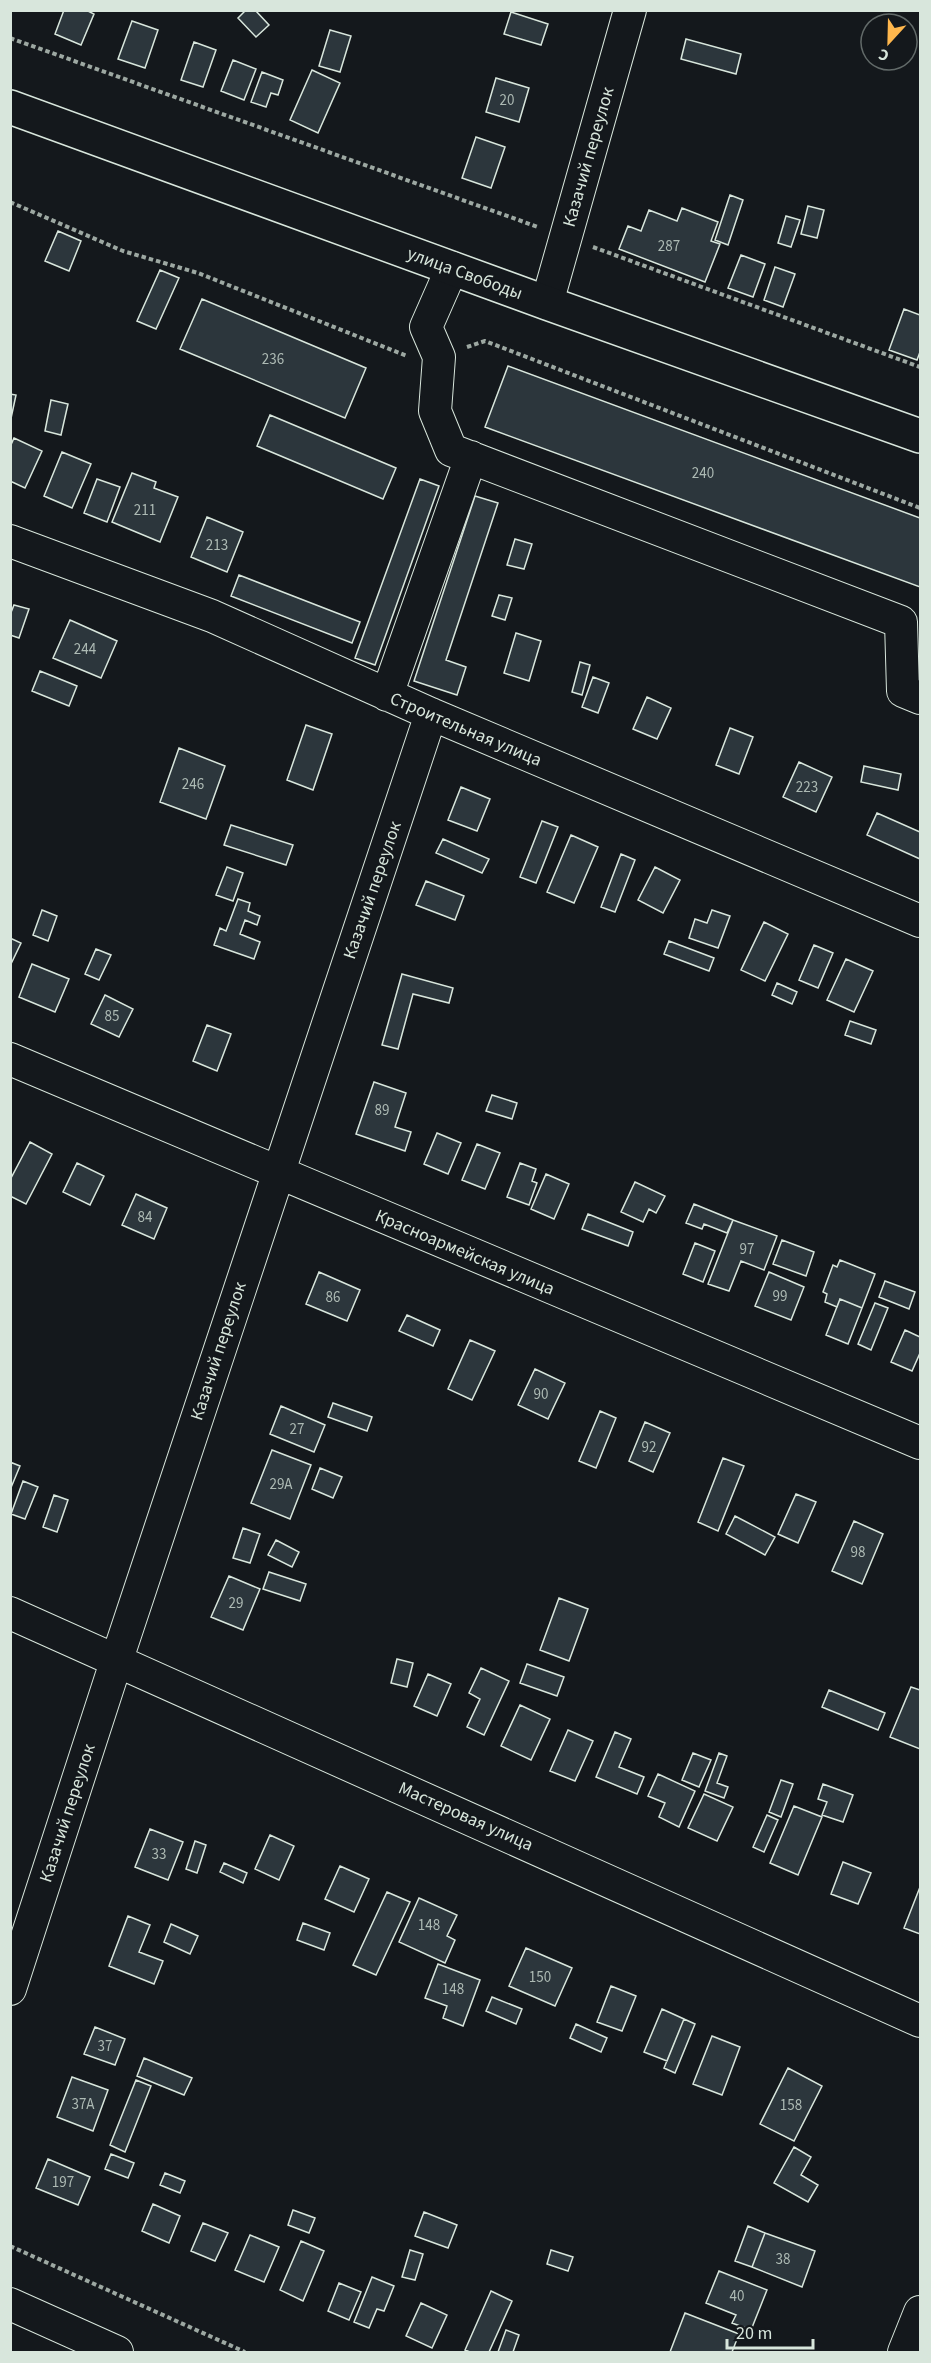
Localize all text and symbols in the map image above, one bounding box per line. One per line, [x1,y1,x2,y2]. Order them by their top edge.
north arrow [859,12,919,72]
text: С [875,43,892,67]
street label: Казачий переулок [557,84,620,230]
house number: 20 [500,90,514,111]
house number: 287 [658,236,680,257]
street label: улица Свободы [404,241,526,306]
house number: 236 [262,349,284,370]
house number: 240 [692,463,714,484]
house number: 211 [134,500,156,521]
house number: 213 [206,535,228,556]
house number: 244 [74,639,97,660]
street label: Строительная улица [386,686,546,773]
house number: 246 [182,774,204,795]
house number: 223 [796,777,818,798]
street label: Казачий переулок [337,818,408,962]
house number: 85 [105,1006,119,1027]
house number: 89 [375,1100,389,1121]
street label: Красноармейская улица [371,1203,558,1302]
house number: 84 [138,1207,153,1228]
house number: 97 [740,1239,754,1260]
street label: Казачий переулок [184,1279,253,1424]
house number: 99 [773,1286,787,1307]
house number: 86 [326,1287,340,1308]
house number: 90 [534,1384,548,1405]
house number: 27 [290,1419,304,1440]
house number: 92 [642,1437,656,1458]
house number: 29А [269,1474,293,1495]
house number: 98 [851,1542,865,1563]
house number: 29 [229,1593,243,1614]
street label: Казачий переулок [33,1741,102,1886]
street label: Мастеровая улица [394,1776,537,1857]
house number: 33 [152,1844,166,1865]
house number: 148 [418,1915,440,1936]
house number: 150 [529,1967,551,1988]
house number: 148 [442,1979,464,2000]
house number: 37 [98,2036,112,2057]
house number: 37А [71,2094,95,2115]
house number: 158 [780,2095,802,2116]
house number: 197 [52,2172,74,2193]
house number: 38 [776,2249,790,2270]
house number: 40 [730,2286,744,2307]
scale bar [727,2312,812,2350]
text: 20 m [736,2321,772,2346]

